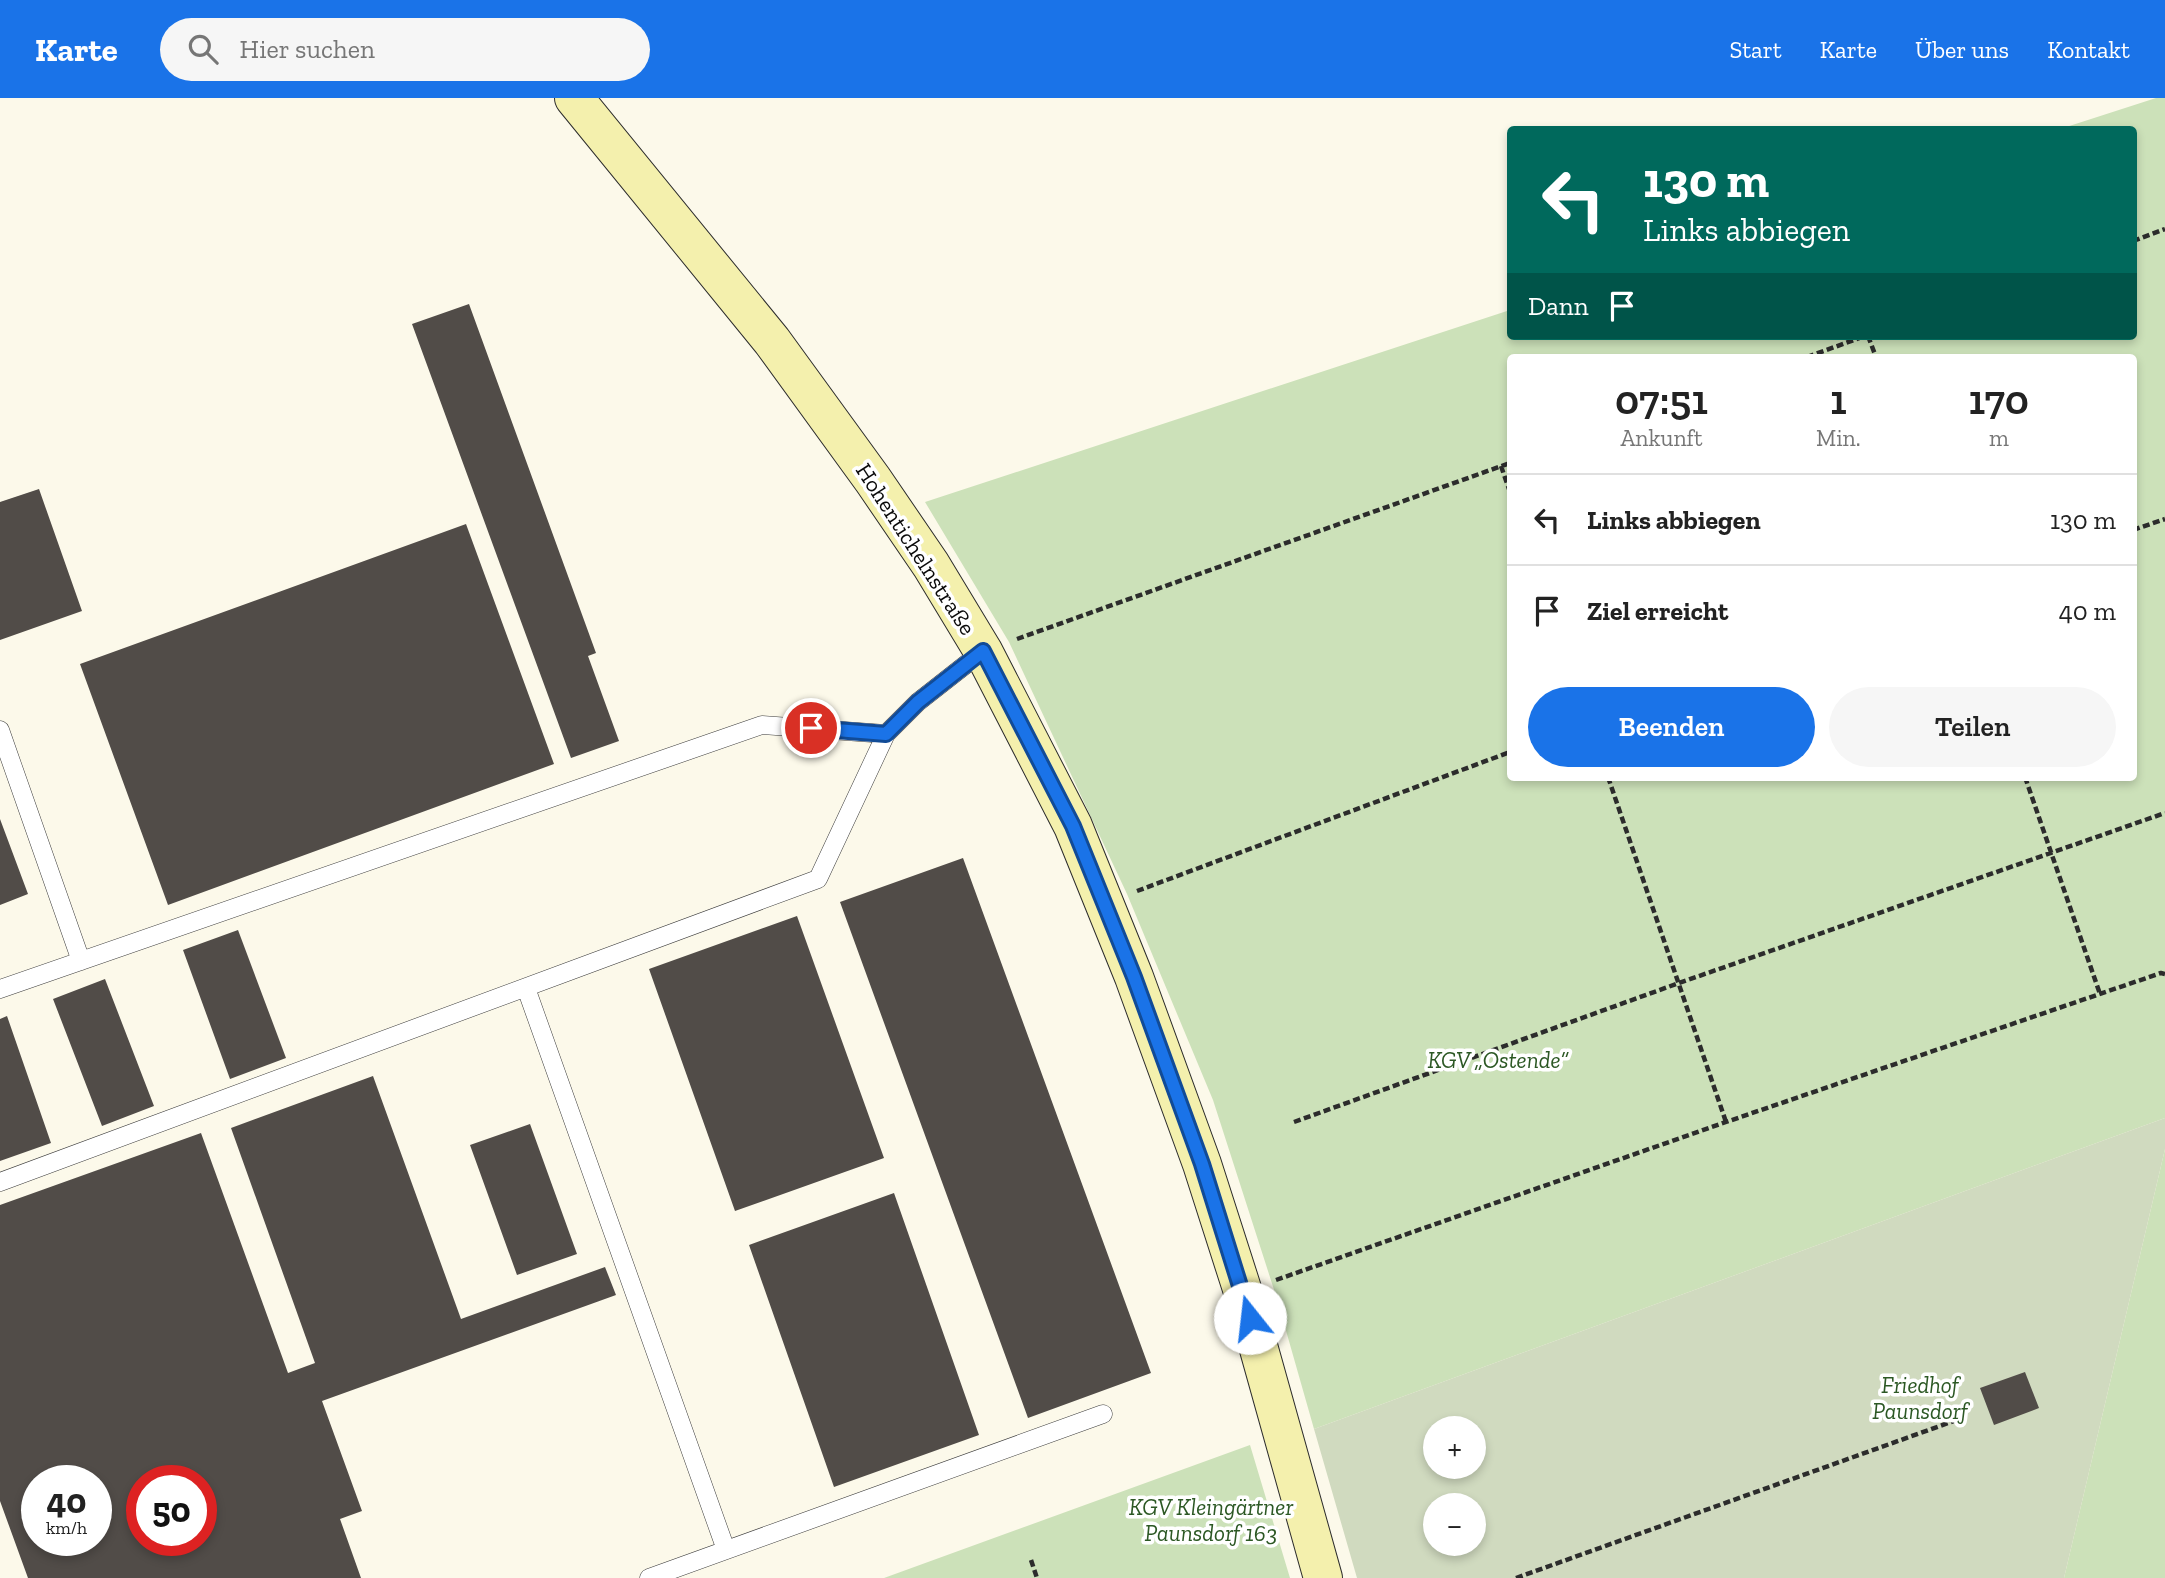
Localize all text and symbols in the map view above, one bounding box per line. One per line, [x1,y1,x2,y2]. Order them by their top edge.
search box [160,18,650,81]
text: Karte [35,30,118,69]
icon: search [184,30,222,68]
text: Hier suchen [240,33,375,65]
text: Start [1729,35,1782,64]
text: Karte [1820,35,1877,64]
text: Über uns [1915,35,2009,64]
text: Kontakt [2047,35,2130,64]
text: 130 m [1643,151,1769,210]
icon: left [1528,154,1619,245]
text: Links abbiegen [1643,211,1850,249]
icon: arrive [1603,287,1641,325]
text: Dann [1528,290,1589,322]
text: 07:51 [1615,374,1708,425]
text: 1 [1830,374,1847,425]
text: 170 [1969,374,2029,425]
text: Ankunft [1620,424,1702,452]
text: Min. [1816,424,1861,452]
text: m [1989,424,2009,452]
street label: Hohentichelnstraße [850,458,982,640]
icon: left [1528,501,1566,539]
text: Links abbiegen [1587,504,1761,536]
text: 130 m [2050,504,2116,536]
icon: arrive [1528,592,1566,630]
text: Ziel erreicht [1587,595,1728,627]
text: 40 m [2059,595,2116,627]
button: Beenden [1528,687,1815,767]
button: Teilen [1829,687,2116,767]
pin [781,698,841,758]
icon: arrive [792,709,830,747]
park label: KGV „Ostende“ [1427,1046,1569,1074]
position arrow [1213,1281,1287,1355]
park label: Friedhof Paunsdorf [1872,1371,1971,1425]
map controls [1423,1416,1486,1556]
button: + [1423,1416,1486,1479]
speed limit sign: 50 [126,1465,217,1556]
text: 40 [46,1480,87,1522]
park label: KGV Kleingärtner Paunsdorf 163 [1129,1493,1293,1547]
button: − [1423,1493,1486,1556]
text: km/h [46,1517,87,1539]

